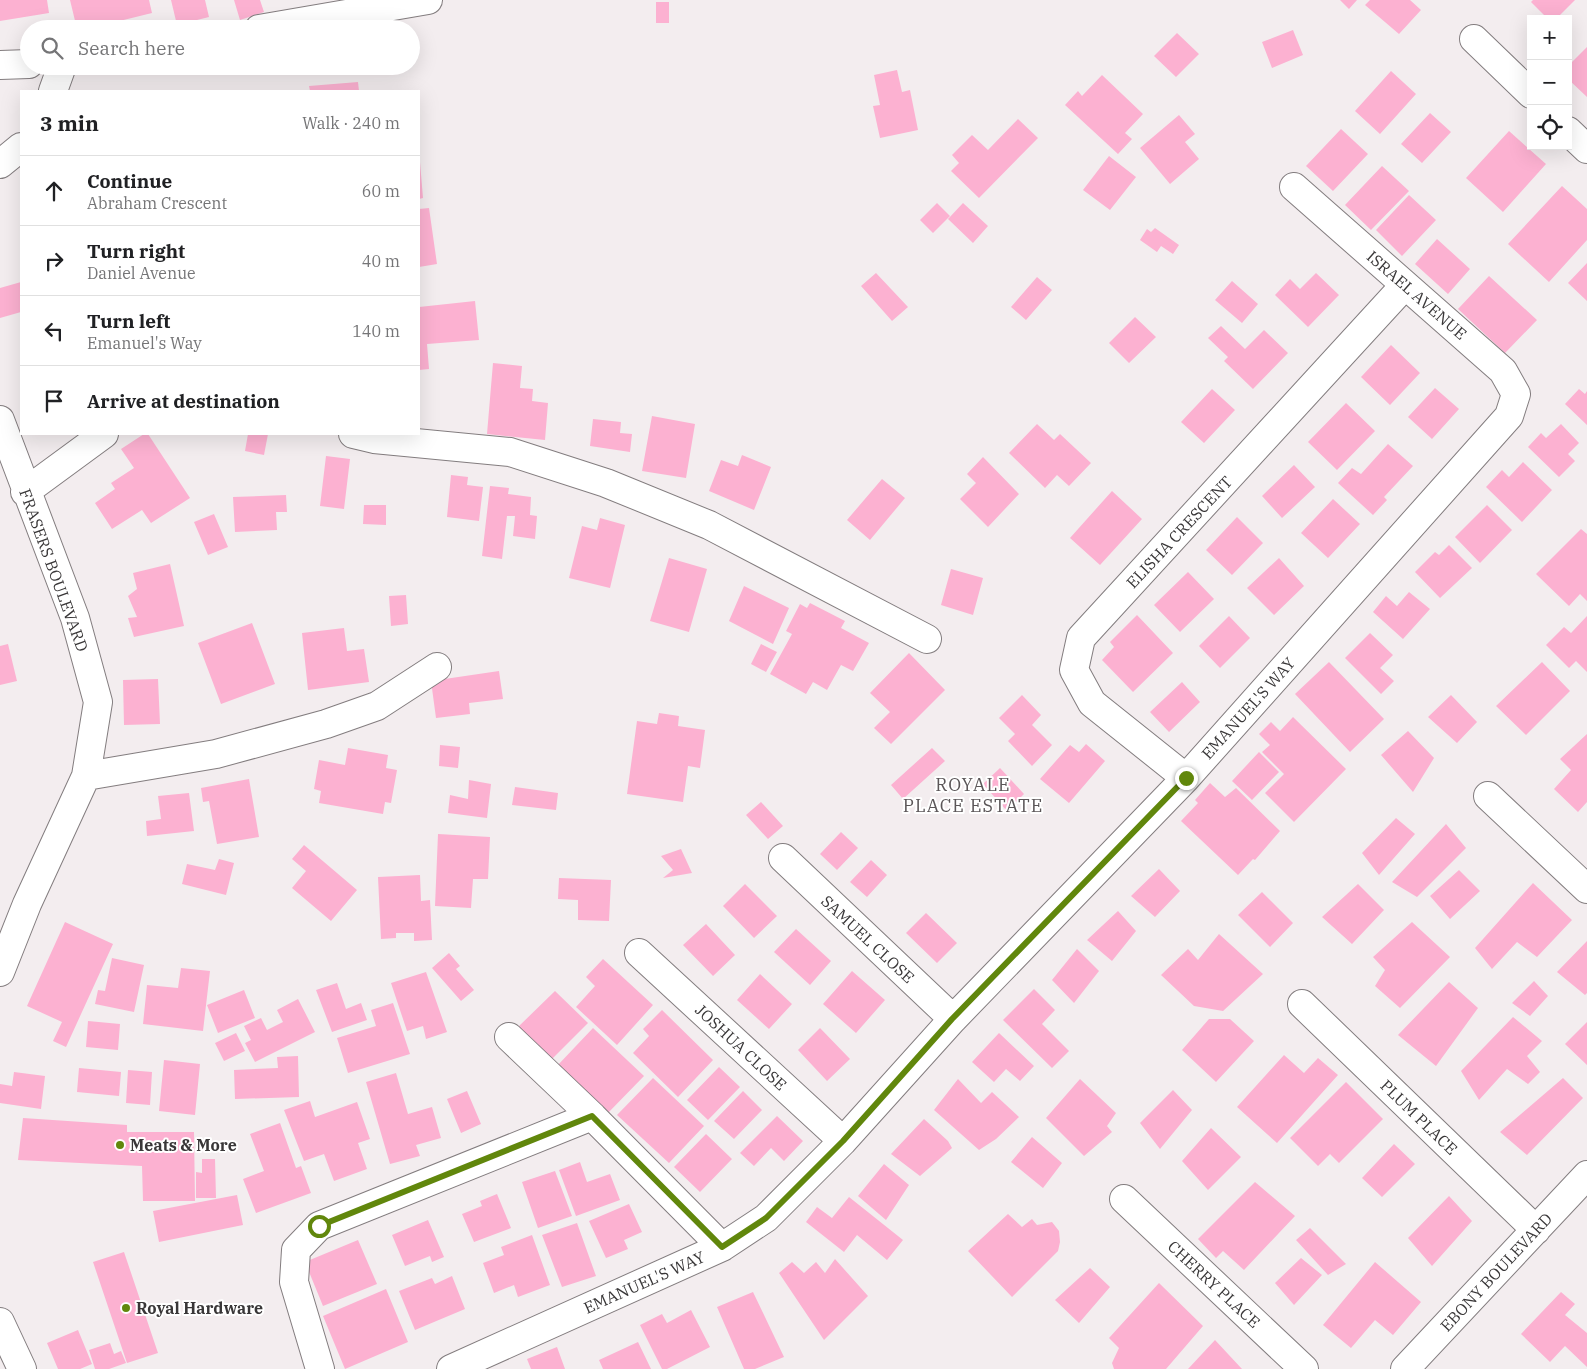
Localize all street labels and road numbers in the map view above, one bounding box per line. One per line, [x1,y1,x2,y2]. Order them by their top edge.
street label: ISRAEL AVENUE [1363,246,1471,344]
street label: ELISHA CRESCENT [1122,472,1236,592]
street label: FRASERS BOULEVARD [15,486,93,654]
street label: EMANUEL'S WAY [1197,653,1299,763]
street label: SAMUEL CLOSE [817,891,919,987]
street label: JOSHUA CLOSE [691,1000,791,1094]
street label: PLUM PLACE [1376,1075,1462,1159]
street label: EBONY BOULEVARD [1436,1208,1556,1336]
street label: CHERRY PLACE [1164,1236,1264,1332]
street label: EMANUEL'S WAY [580,1246,708,1318]

